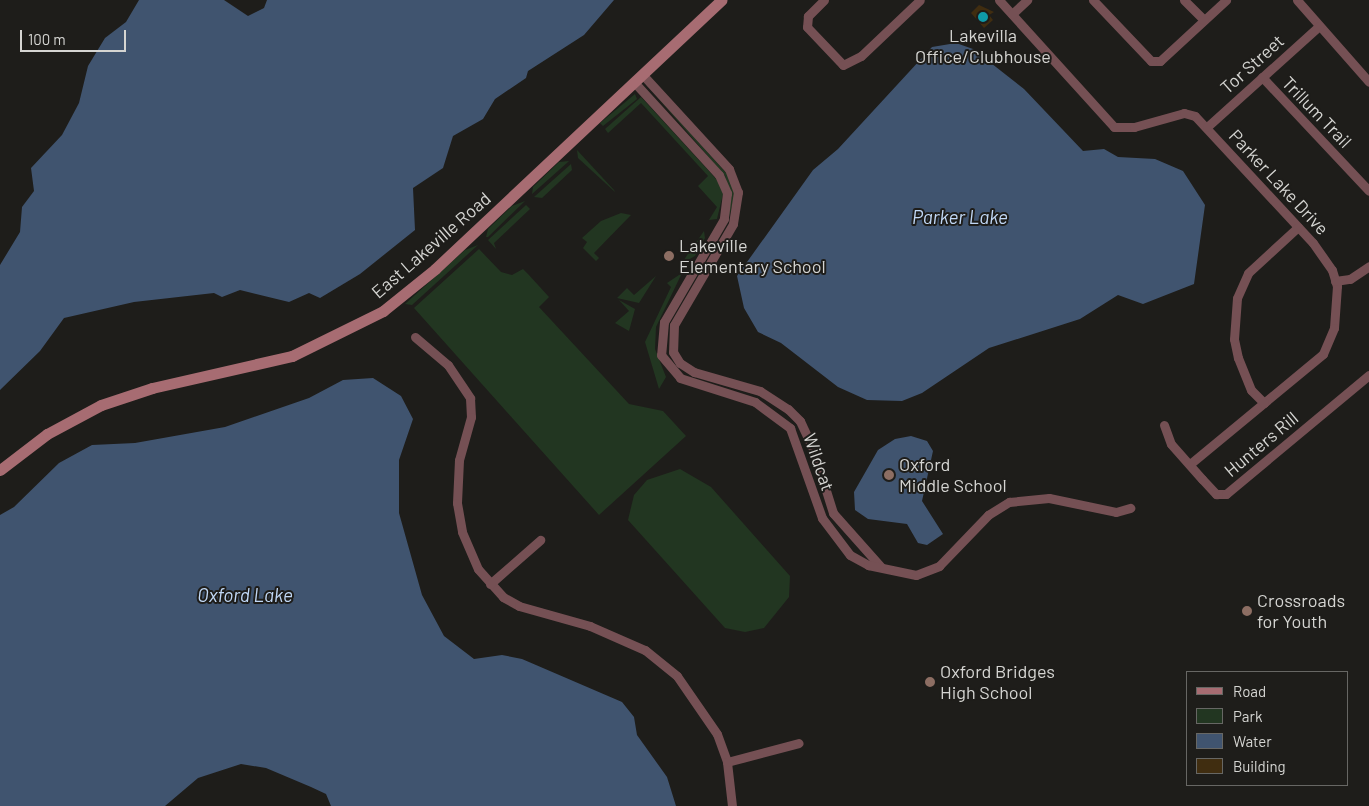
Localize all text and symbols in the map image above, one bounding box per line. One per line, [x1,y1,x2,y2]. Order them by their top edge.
marker: Lakevilla Office/Clubhouse [977,11,989,23]
scale bar [22,20,129,52]
place label: Lakevilla Office/Clubhouse [915,25,1051,68]
text: 100 m [28,30,66,48]
street label: Tor Street [1216,30,1288,98]
street label: Trillum Trail [1278,72,1356,152]
street label: Parker Lake Drive [1225,125,1333,239]
street label: East Lakeville Road [367,187,495,303]
water label: Parker Lake [912,206,1008,228]
place label: Lakeville Elementary School [679,235,826,278]
marker: Lakeville Elementary School [663,250,675,262]
street label: Hunters Rill [1220,407,1302,481]
street label: Wildcat [799,430,839,494]
place label: Oxford Middle School [899,454,1007,496]
marker: Oxford Middle School [883,469,895,481]
water label: Oxford Lake [197,584,293,606]
place label: Crossroads for Youth [1257,590,1345,632]
marker: Crossroads for Youth [1241,605,1253,617]
place label: Oxford Bridges High School [940,661,1055,704]
legend [1186,671,1349,786]
marker: Oxford Bridges High School [924,676,936,688]
text: Road [1233,682,1266,700]
text: Park [1233,707,1262,725]
text: Water [1233,732,1272,750]
text: Building [1233,757,1286,775]

